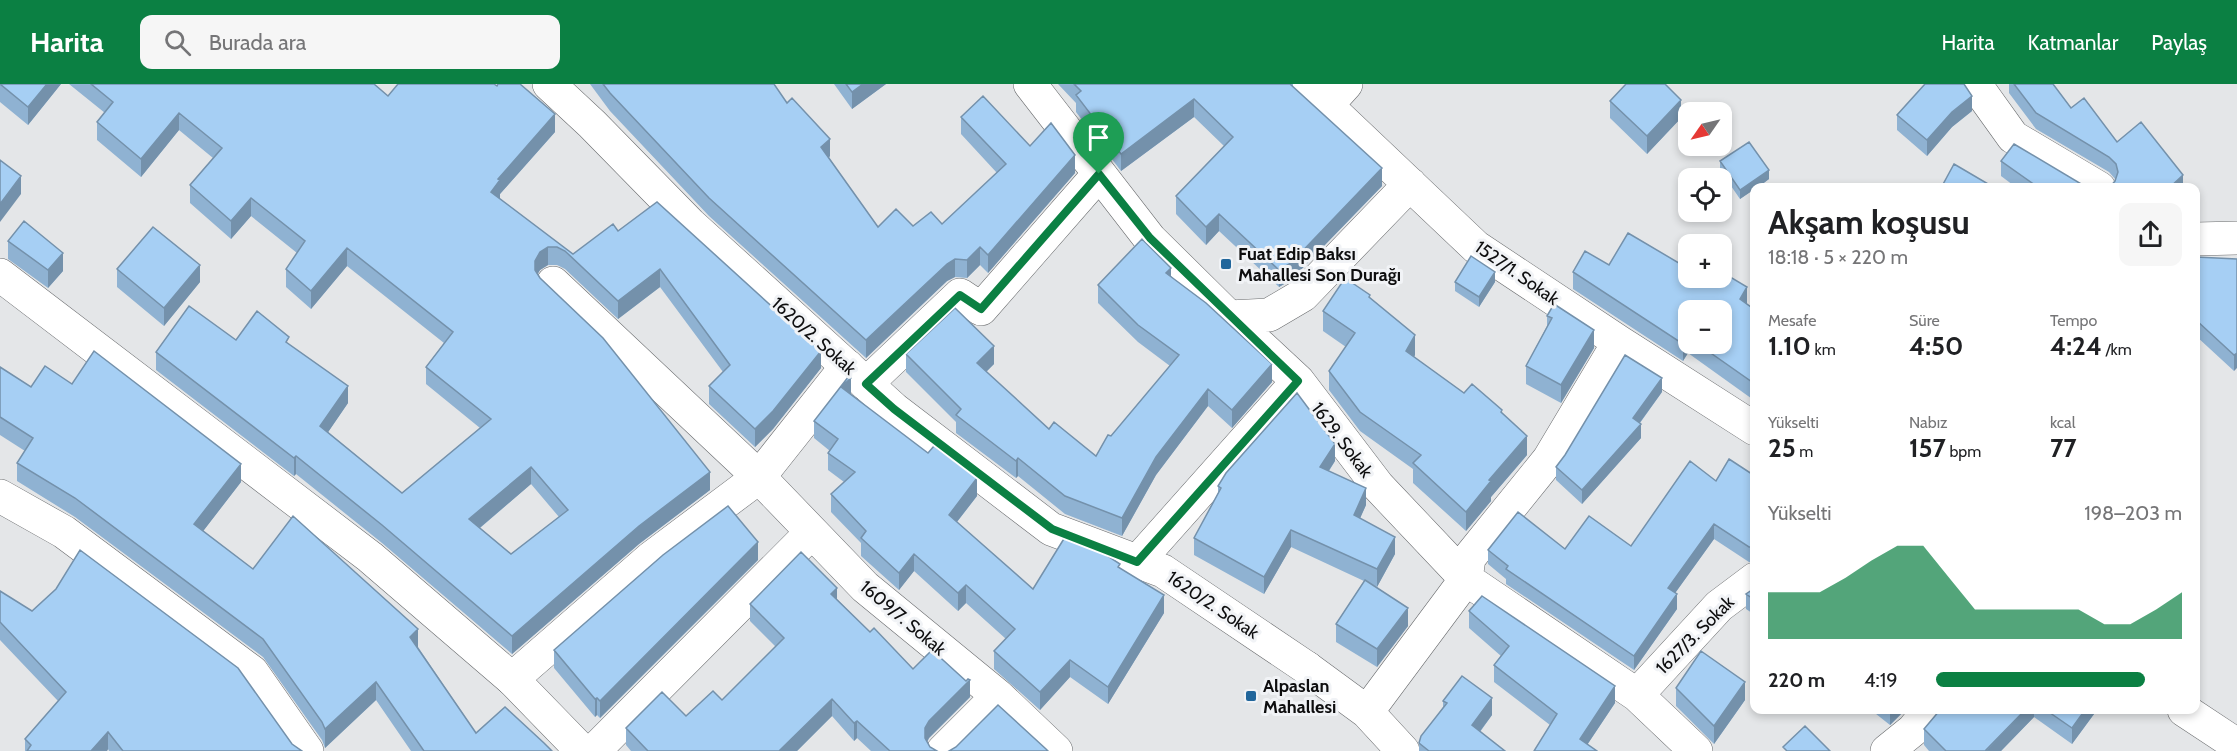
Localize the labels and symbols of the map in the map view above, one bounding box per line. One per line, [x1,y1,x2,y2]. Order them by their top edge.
north arrow [1678,102,1732,156]
pin [1073,112,1124,174]
street label: 1527/1. Sokak [1471,236,1564,311]
place label: Fuat Edip Baksı Mahallesi Son Durağı [1238,243,1401,286]
marker: Fuat Edip Baksı Mahallesi Son Durağı [1219,257,1233,271]
street label: 1620/2. Sokak [767,292,861,380]
street label: 1629. Sokak [1307,398,1378,483]
street label: 1620/2. Sokak [1163,566,1264,644]
street label: 1609/7. Sokak [856,576,951,661]
street label: 1627/3. Sokak [1651,590,1740,679]
place label: Alpaslan Mahallesi [1263,675,1336,718]
marker: Alpaslan Mahallesi [1244,689,1258,703]

